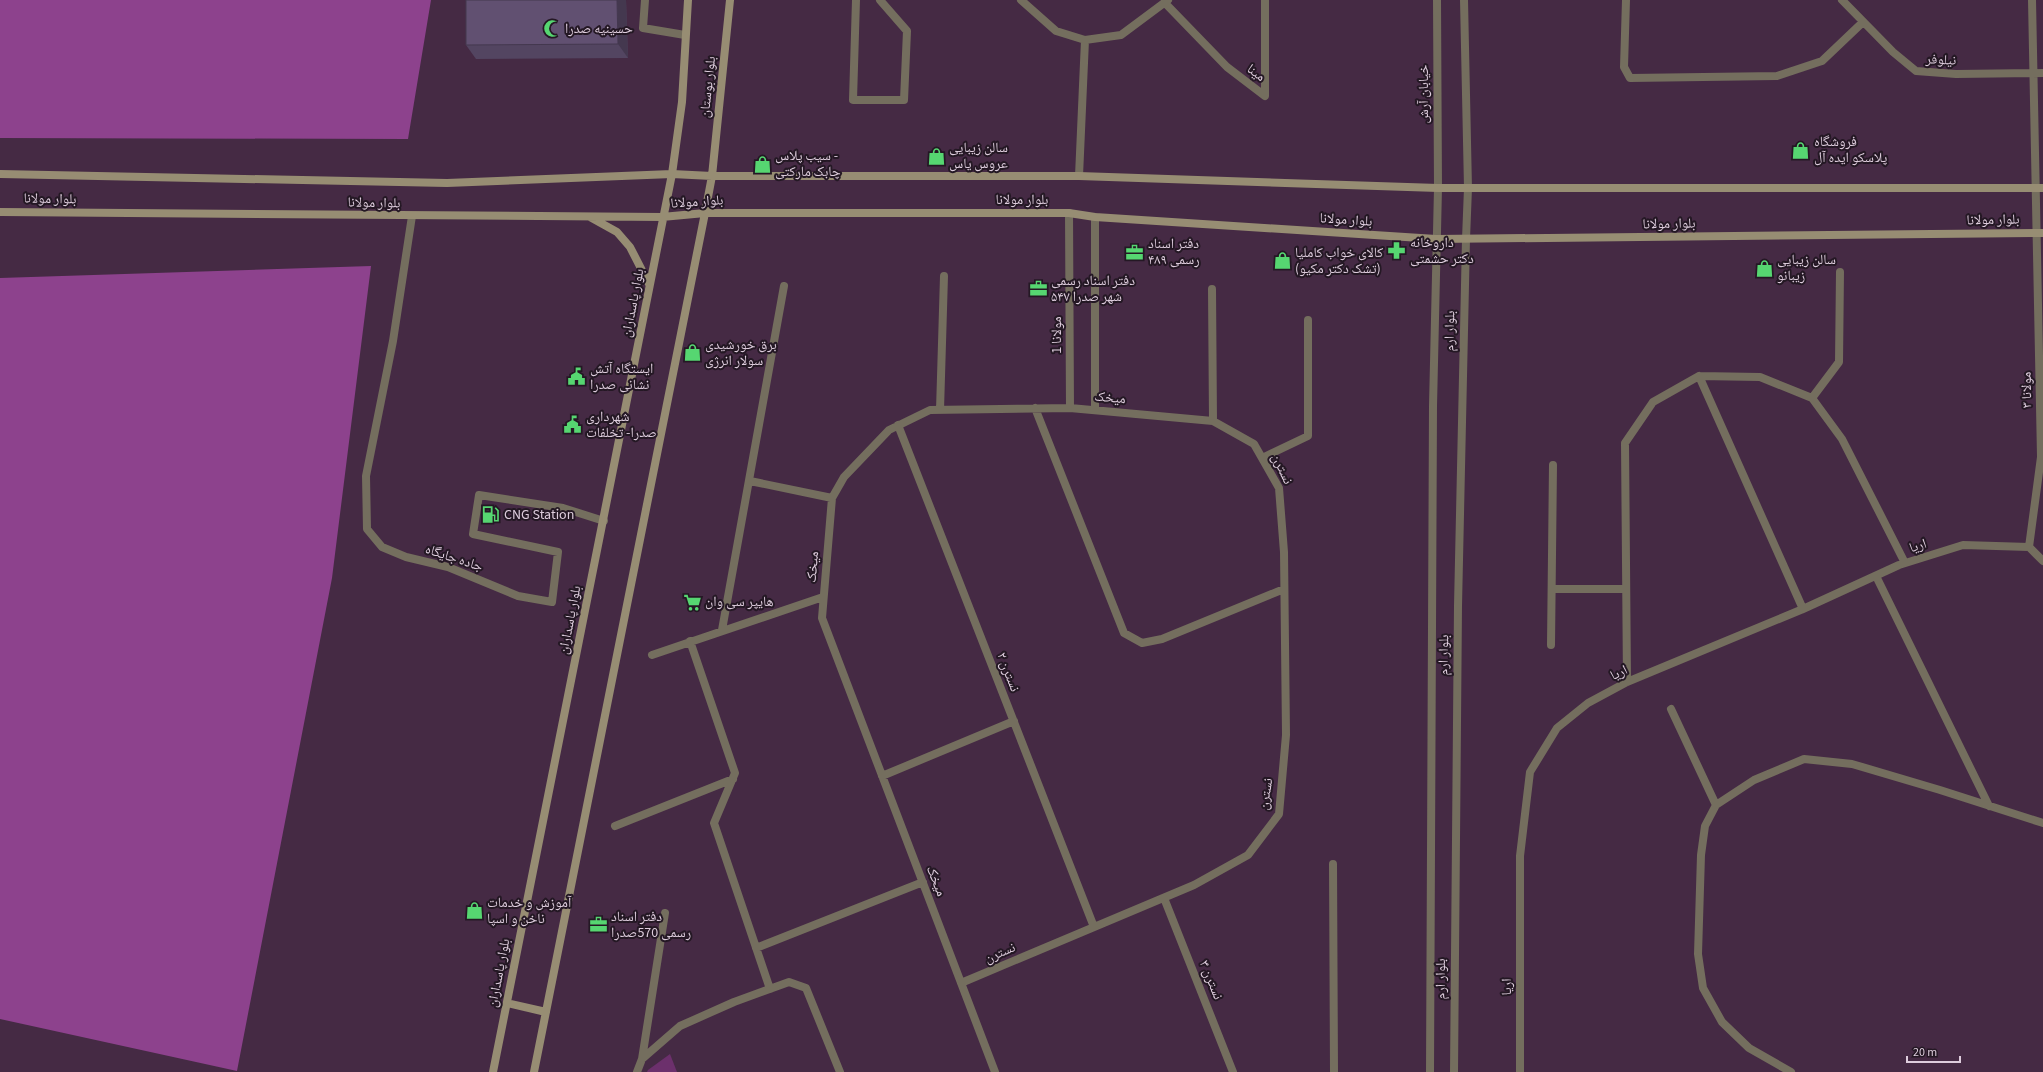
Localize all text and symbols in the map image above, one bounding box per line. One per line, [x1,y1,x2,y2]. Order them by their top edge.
mosque icon: حسینیه صدرا [542,19,562,39]
place label: حسینیه صدرا [565,19,633,39]
street label: نیلوفر [1924,49,1957,71]
street label: بلوار بوستان [695,55,721,119]
street label: مینا [1242,59,1270,87]
street label: خیابان آرش [1414,65,1434,123]
place label: فروشگاه پلاسکو ایده آل [1814,132,1887,168]
place label: سالن زیبایی عروس یاس [949,138,1008,174]
shop icon: فروشگاه پلاسکو ایده آل [1791,140,1811,160]
place label: سیب پلاس - چابک مارکتی [775,146,841,182]
shop icon: سالن زیبایی عروس یاس [926,146,946,166]
shop icon: سیب پلاس - چابک مارکتی [752,154,772,174]
street label: بلوار مولانا [23,189,77,209]
street label: بلوار مولانا [670,190,724,214]
street label: بلوار مولانا [996,190,1049,210]
street label: بلوار مولانا [347,193,401,213]
street label: بلوار مولانا [1319,208,1373,232]
street label: بلوار مولانا [1966,210,2020,230]
street label: بلوار مولانا [1642,214,1696,234]
place label: داروخانه دکتر حشمتی [1410,233,1474,269]
place label: دفتر اسناد رسمی ۴۸۹ [1148,234,1200,270]
pharmacy icon: داروخانه دکتر حشمتی [1387,241,1407,261]
office icon: دفتر اسناد رسمی ۴۸۹ [1125,242,1145,262]
place label: کالای خواب کاملیا (تشک دکتر مکیو) [1295,243,1383,279]
place label: سالن‌ زیبایی زیبانو [1777,250,1836,286]
shop icon: کالای خواب کاملیا (تشک دکتر مکیو) [1272,251,1292,271]
shop icon: سالن‌ زیبایی زیبانو [1754,258,1774,278]
street label: بلوار پاسداران [617,267,650,339]
place label: دفتر اسناد رسمی ۵۴۷ شهر صدرا [1051,271,1135,307]
office icon: دفتر اسناد رسمی ۵۴۷ شهر صدرا [1028,279,1048,299]
street label: بلوار ارم [1440,310,1460,352]
street label: مولانا 1 [1047,316,1067,354]
place label: برق خورشیدی سولار انرژی [705,335,777,371]
shop icon: برق خورشیدی سولار انرژی [682,343,702,363]
place label: ایستگاه آتش نشانی صدرا [590,359,653,395]
public building icon: ایستگاه آتش نشانی صدرا [567,367,587,387]
street label: مولانا ۳ [2017,371,2037,409]
street label: میخک [1093,387,1127,409]
place label: شهرداری صدرا- تخلفات [586,407,657,443]
public building icon: شهرداری صدرا- تخلفات [563,415,583,435]
street label: نسترن [1266,450,1298,488]
fuel station icon: CNG Station [481,505,501,525]
place label: CNG Station [504,505,574,525]
street label: اریا [1907,534,1929,558]
street label: جاده جایگاه [423,539,486,577]
street label: میخک [802,550,824,584]
street label: بلوار پاسداران [554,584,587,656]
supermarket icon: هایپر سی وان [682,592,702,612]
place label: هایپر سی وان [705,592,774,612]
street label: بلوار ارم [1434,634,1454,676]
street label: نسترن ۲ [991,649,1025,695]
street label: اریا [1607,660,1631,686]
street label: نسترن [1254,776,1278,811]
street label: میخک [921,863,951,899]
place label: آموزش و خدمات ناخن و اسپا [487,893,572,929]
shop icon: آموزش و خدمات ناخن و اسپا [464,901,484,921]
place label: دفتر اسناد رسمی 570صدرا [611,907,691,943]
office icon: دفتر اسناد رسمی 570صدرا [588,915,608,935]
street label: بلوار پاسداران [483,937,516,1009]
street label: نسترن [981,937,1019,968]
street label: نسترن ۳ [1194,957,1228,1003]
street label: بلوار ارم [1431,958,1451,999]
street label: اریا [1497,978,1517,996]
scale bar [1907,1038,1960,1064]
text: 20 m [1913,1044,1937,1061]

